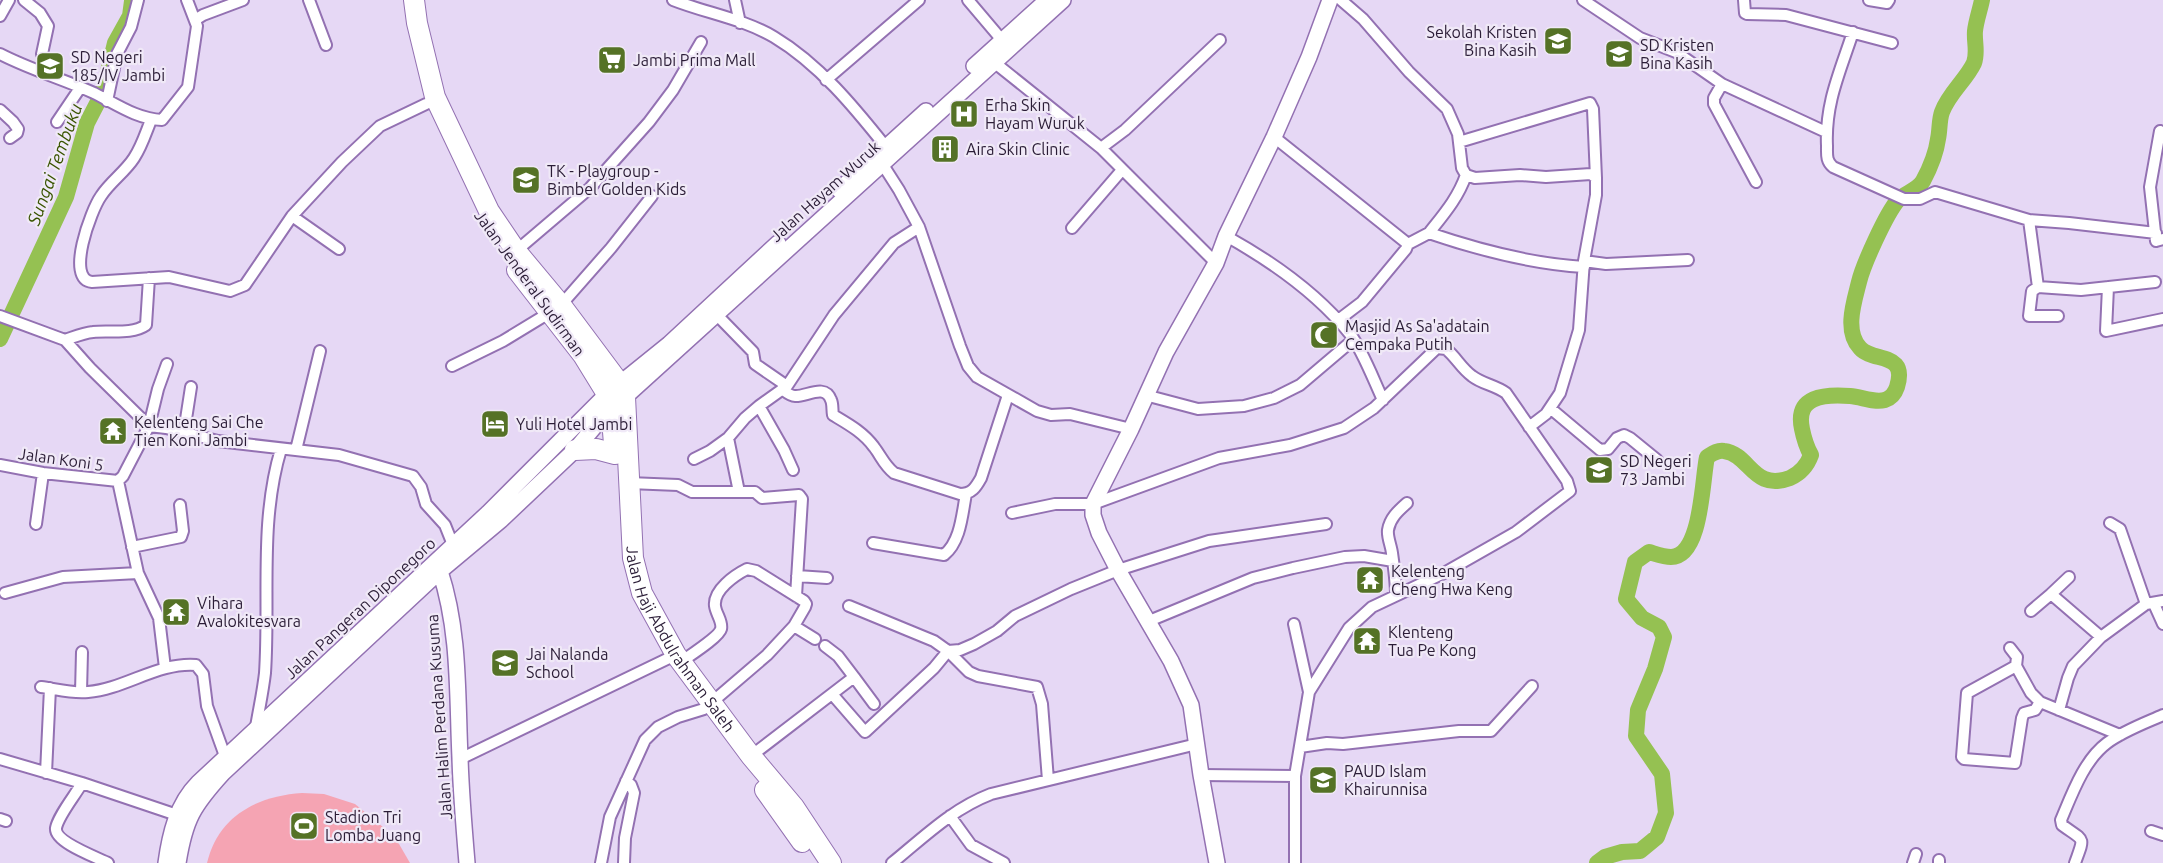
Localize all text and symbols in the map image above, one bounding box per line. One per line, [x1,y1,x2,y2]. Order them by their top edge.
place label: Sekolah Kristen Bina Kasih [1427,23,1537,59]
school or university icon: Sekolah Kristen Bina Kasih [1542,25,1574,57]
place label: SD Kristen Bina Kasih [1640,36,1714,72]
school or university icon: SD Kristen Bina Kasih [1603,38,1635,70]
supermarket icon: Jambi Prima Mall [596,44,628,76]
place label: SD Negeri 185/IV Jambi [71,48,165,84]
school or university icon: SD Negeri 185/IV Jambi [34,50,66,82]
place label: Jambi Prima Mall [633,51,756,69]
place label: Erha Skin Hayam Wuruk [985,96,1085,132]
hospital icon: Erha Skin Hayam Wuruk [948,98,980,130]
water label: Sungai Tembuku [22,100,85,228]
building icon: Aira Skin Clinic [929,133,961,165]
street label: Jalan Hayam Wuruk [767,137,883,245]
place label: Aira Skin Clinic [966,140,1070,158]
place label: TK - Playgroup - Bimbel Golden Kids [547,162,686,198]
school or university icon: TK - Playgroup - Bimbel Golden Kids [510,164,542,196]
street label: Jalan Jenderal Sudirman [471,207,589,359]
place label: Masjid As Sa'adatain Cempaka Putih [1345,317,1490,353]
mosque icon: Masjid As Sa'adatain Cempaka Putih [1308,319,1340,351]
hotel icon: Yuli Hotel Jambi [479,408,511,440]
place label: Kelenteng Sai Che Tien Koni Jambi [134,413,264,449]
temple icon: Kelenteng Sai Che Tien Koni Jambi [97,415,129,447]
place label: Yuli Hotel Jambi [516,415,632,433]
street label: Jalan Koni 5 [17,444,105,474]
place label: SD Negeri 73 Jambi [1620,452,1692,488]
school or university icon: SD Negeri 73 Jambi [1583,454,1615,486]
street label: Jalan Pangeran Diponegoro [281,534,439,682]
street label: Jalan Haji Abdulrahman Saleh [623,546,739,735]
place label: Kelenteng Cheng Hwa Keng [1391,562,1513,598]
temple icon: Kelenteng Cheng Hwa Keng [1354,564,1386,596]
place label: Vihara Avalokitesvara [197,594,301,630]
temple icon: Vihara Avalokitesvara [160,596,192,628]
street label: Jalan Halim Perdana Kusuma [423,614,455,820]
place label: Klenteng Tua Pe Kong [1388,623,1476,659]
temple icon: Klenteng Tua Pe Kong [1351,625,1383,657]
place label: Jai Nalanda School [526,645,608,681]
school or university icon: Jai Nalanda School [489,647,521,679]
place label: PAUD Islam Khairunnisa [1344,762,1428,798]
school or university icon: PAUD Islam Khairunnisa [1307,764,1339,796]
place label: Stadion Tri Lomba Juang [325,808,421,844]
sports icon: Stadion Tri Lomba Juang [288,810,320,842]

